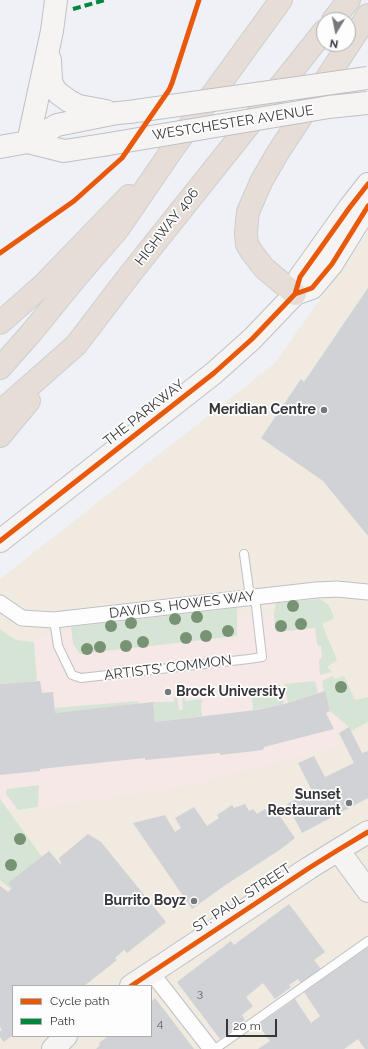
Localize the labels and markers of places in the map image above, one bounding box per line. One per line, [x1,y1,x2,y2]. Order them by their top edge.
place label: Meridian Centre [209,402,316,418]
marker: Meridian Centre [319,405,329,415]
place label: Brock University [176,684,286,700]
marker: Brock University [163,687,173,697]
place label: Sunset Restaurant [267,787,341,820]
marker: Sunset Restaurant [344,798,354,808]
place label: Burrito Boyz [104,893,186,909]
marker: Burrito Boyz [189,896,199,906]

